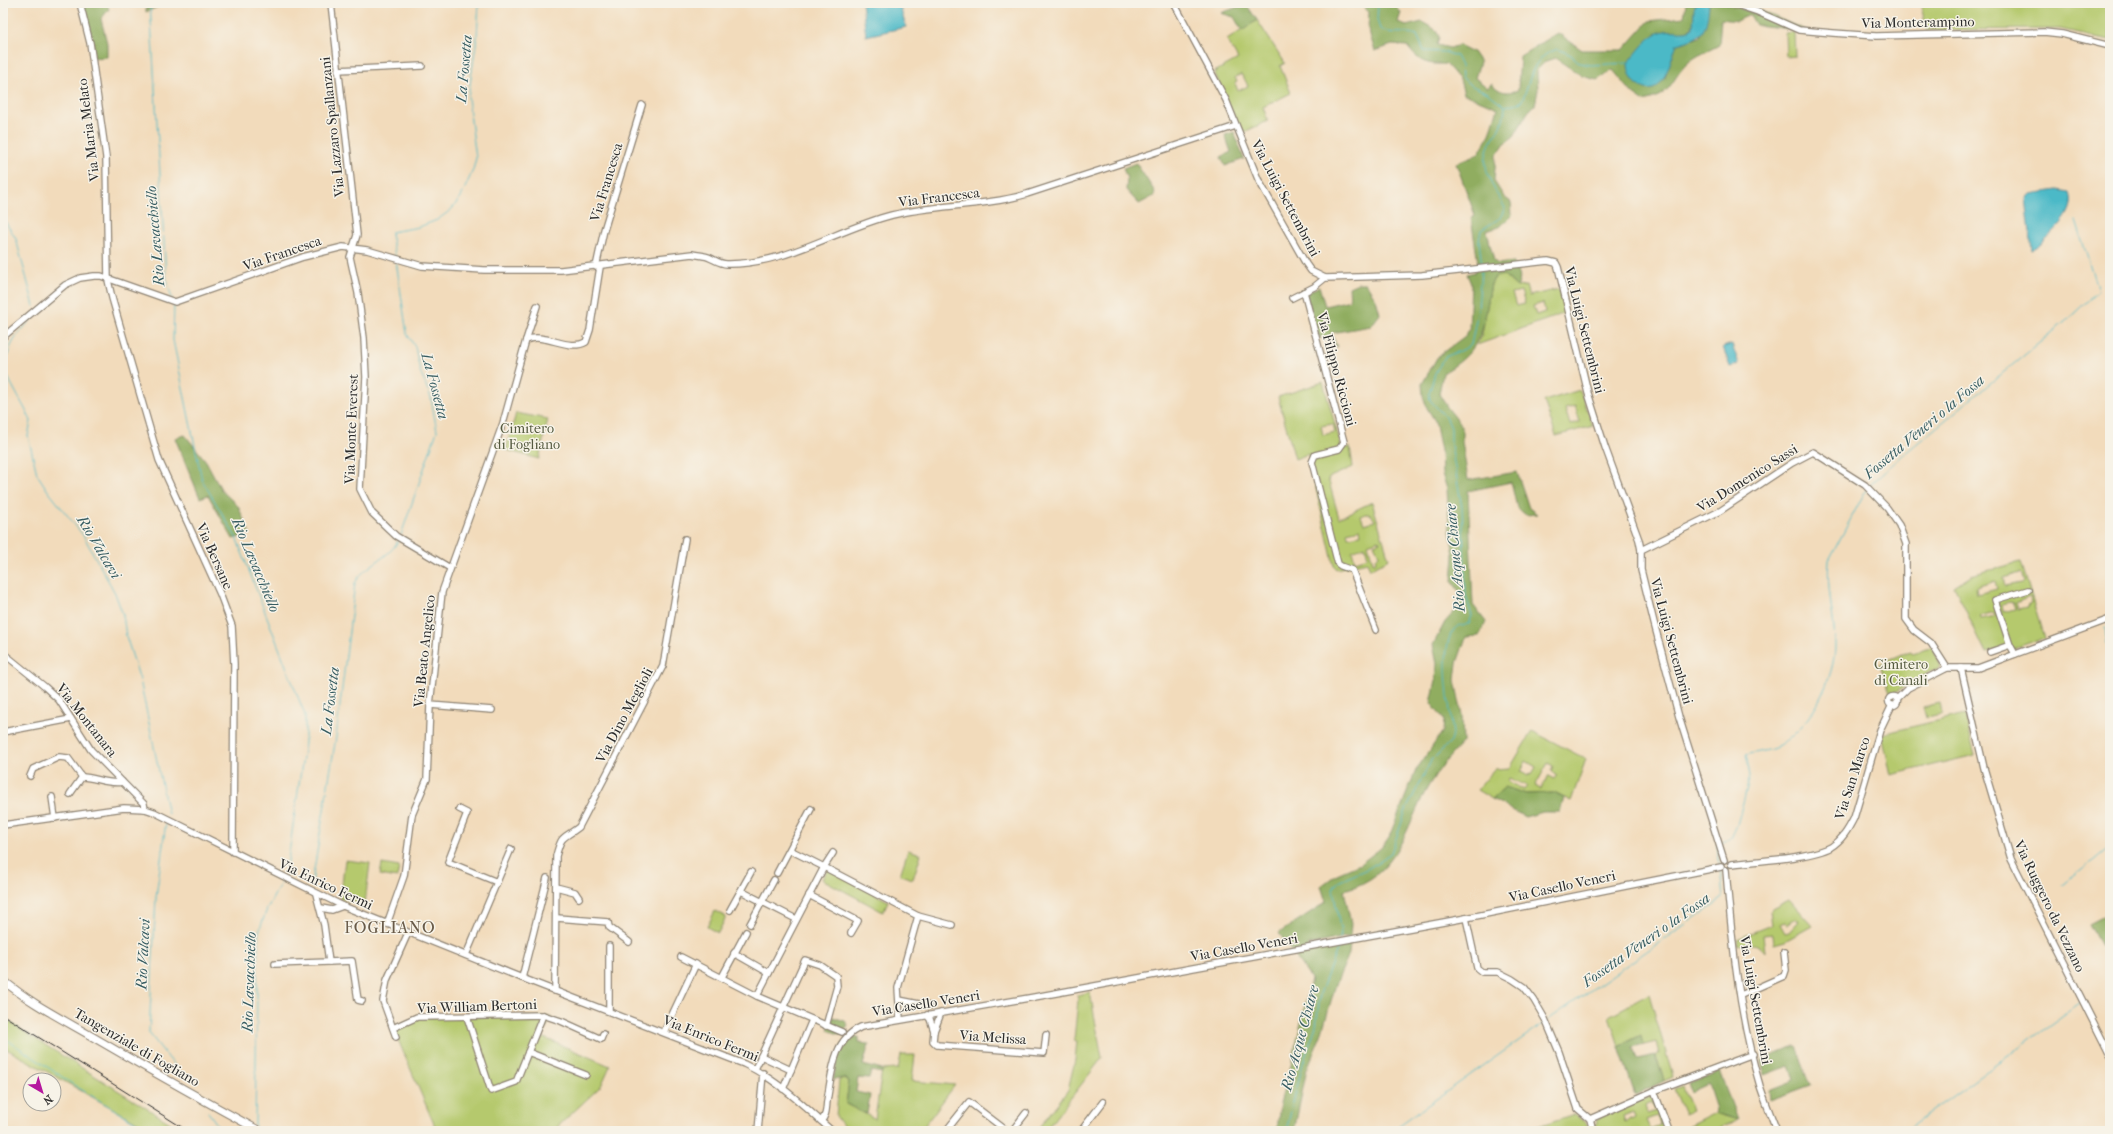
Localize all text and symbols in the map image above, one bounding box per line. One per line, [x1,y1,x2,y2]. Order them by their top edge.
street label: Via Monterampino [1860,13,1975,32]
water label: La Fossetta [452,34,476,105]
street label: Via Lazzaro Spallanzani [317,56,348,199]
street label: Via Maria Melato [74,78,103,183]
street label: Via Luigi Settembrini [1247,136,1324,260]
street label: Via Francesca [586,140,627,225]
street label: Via Francesca [897,184,981,211]
water label: Rio Lavacchiello [142,185,168,288]
street label: Via Francesca [240,232,324,275]
street label: Via Luigi Settembrini [1560,264,1608,395]
street label: Via Filippo Riccioni [1313,309,1360,428]
water label: La Fossetta [417,350,453,421]
water label: Fossetta Veneri o la Fossa [1859,371,1988,483]
street label: Via Monte Everest [341,374,362,485]
park label: Cimitero di Fogliano [494,420,560,453]
street label: Via Domenico Sassi [1693,441,1801,517]
water label: Rio Acque Chiare [1441,502,1469,614]
water label: Rio Valcavi [73,511,126,583]
water label: Rio Lavacchiello [228,514,284,615]
street label: Via Bersane [192,519,237,592]
street label: Via Luigi Settembrini [1646,575,1697,706]
street label: Via Beato Angelico [410,594,439,709]
park label: Cimitero di Canali [1874,656,1928,689]
street label: Via Dino Meglioli [592,665,657,767]
water label: La Fossetta [317,666,343,737]
street label: Via Montanara [52,679,121,761]
street label: Via San Marco [1831,735,1874,823]
street label: Via Ruggero da Vezzano [2010,837,2089,975]
street label: Via Enrico Fermi [275,855,375,914]
street label: Via Casello Veneri [1506,867,1617,906]
water label: Fossetta Veneri o la Fossa [1578,889,1713,991]
water label: Rio Valcavi [132,916,154,991]
district label: FOGLIANO [344,918,436,937]
street label: Via Casello Veneri [1188,930,1299,965]
water label: Rio Lavacchiello [238,931,260,1034]
street label: Via Luigi Settembrini [1736,934,1775,1066]
water label: Rio Acque Chiare [1277,982,1323,1094]
street label: Via Casello Veneri [870,987,981,1021]
street label: Via William Bertoni [416,996,537,1017]
street label: Tangenziale di Fogliano [71,1004,203,1090]
street label: Via Enrico Fermi [660,1011,761,1065]
street label: Via Melissa [958,1027,1028,1048]
north arrow [22,1072,62,1112]
text: N [40,1092,55,1108]

